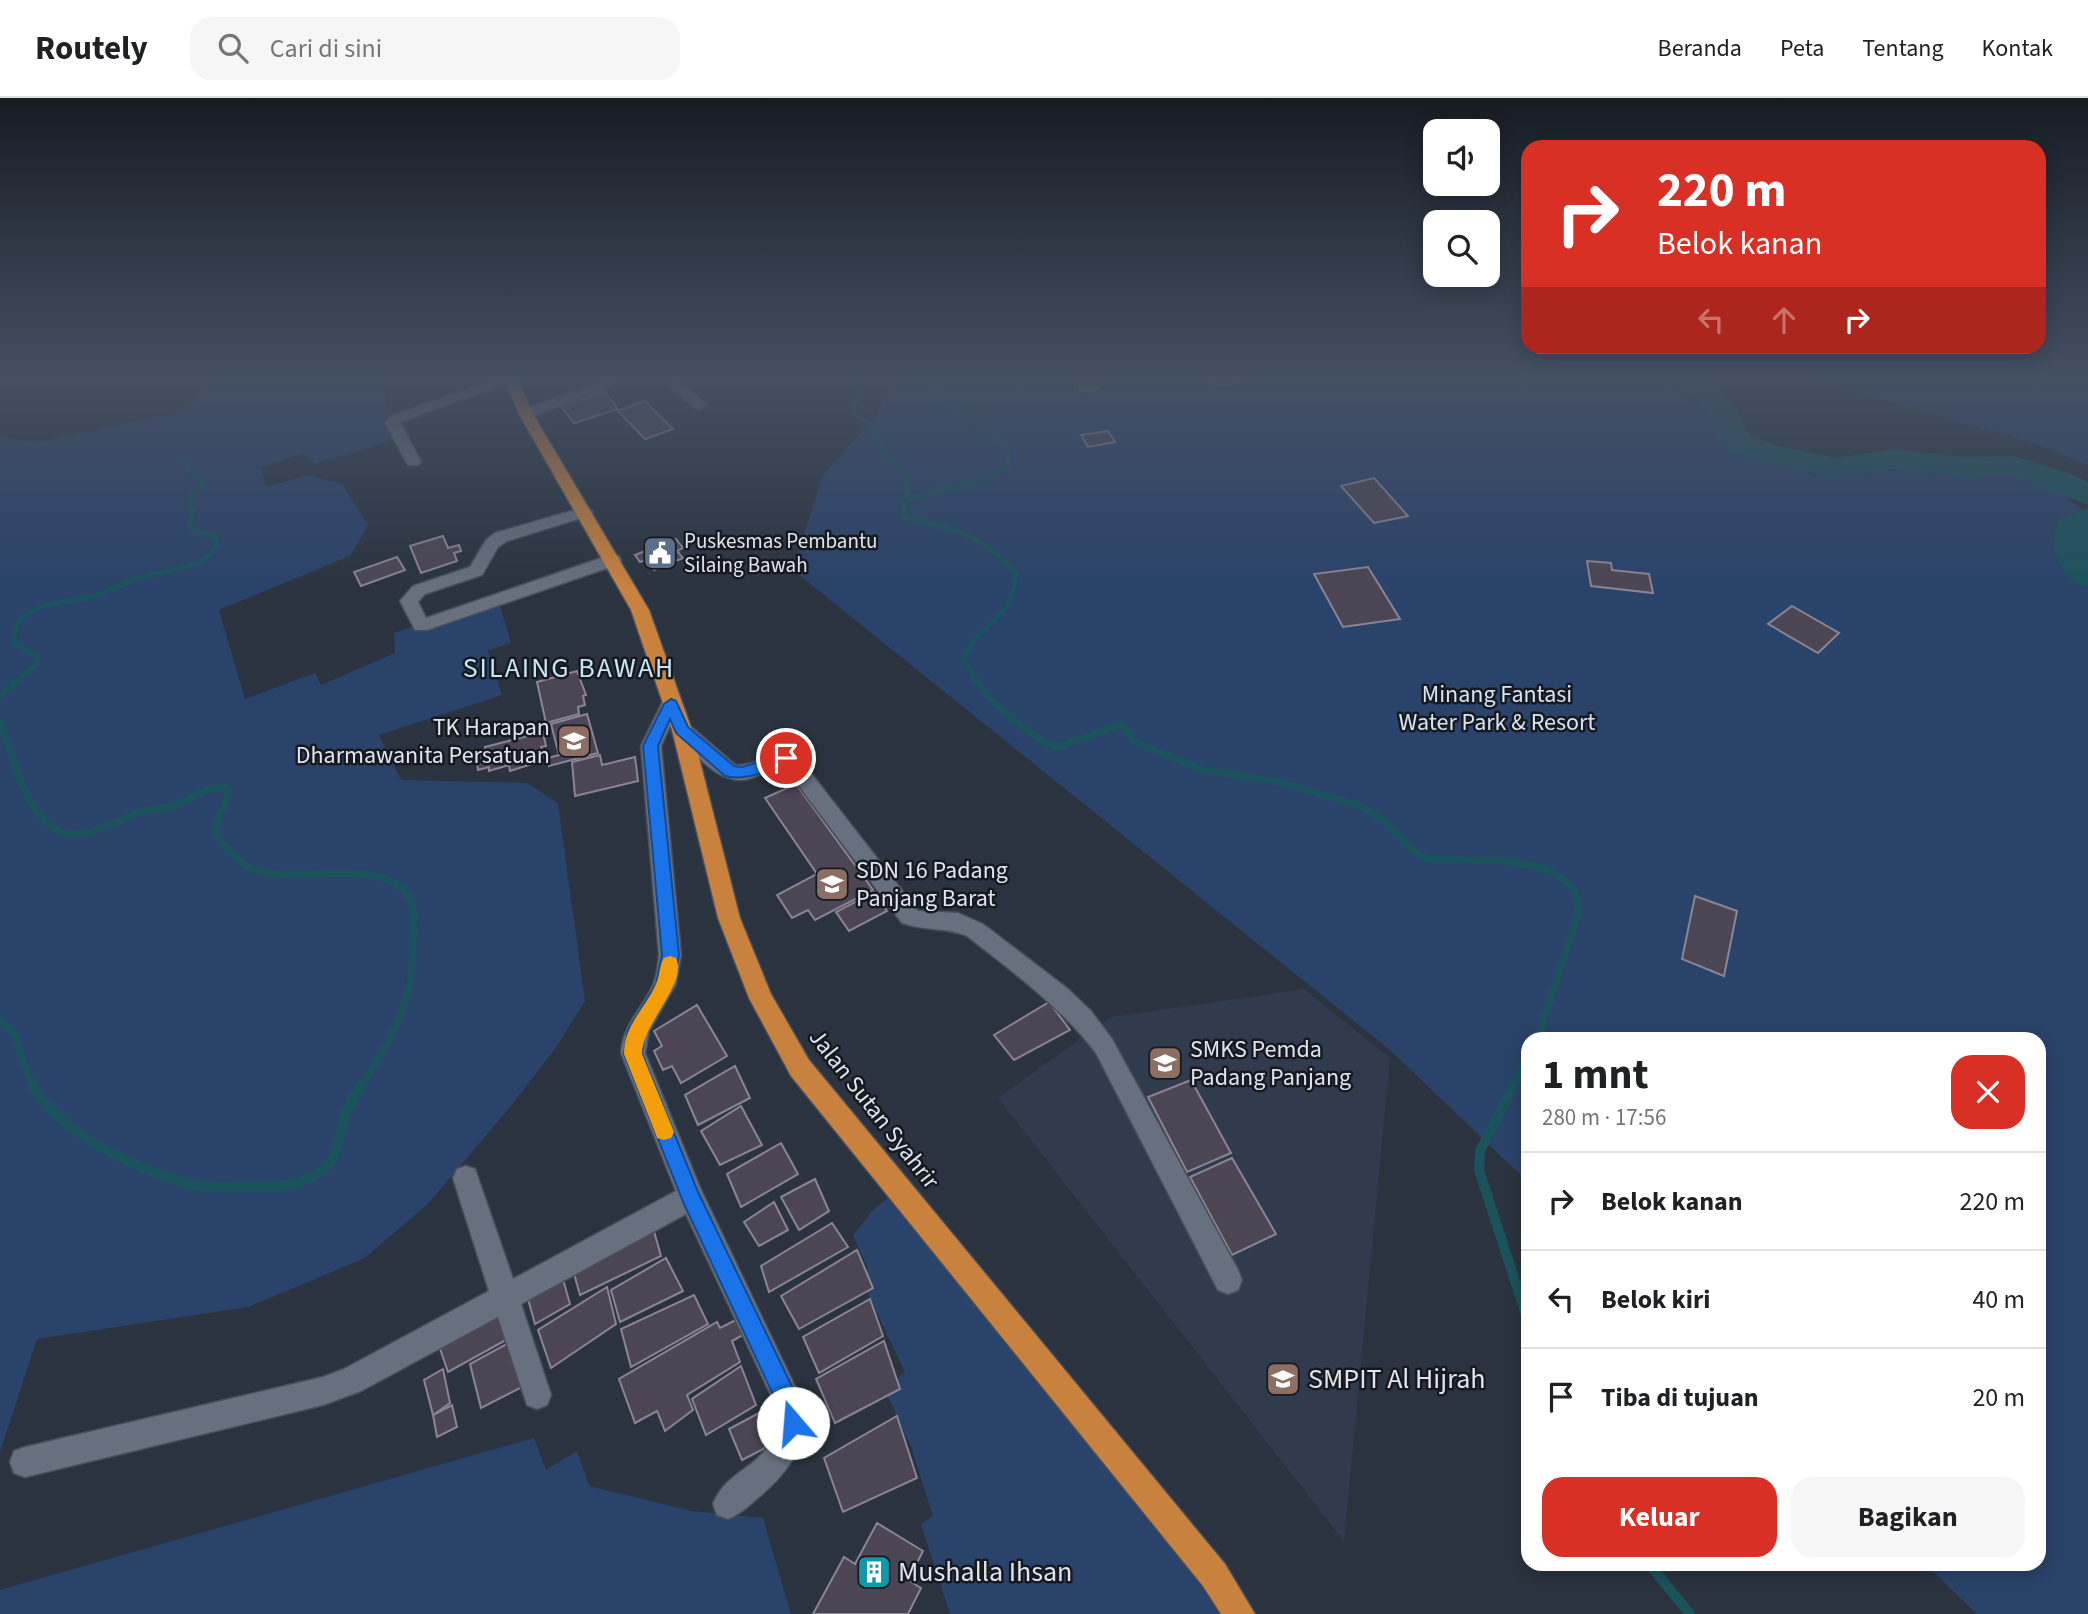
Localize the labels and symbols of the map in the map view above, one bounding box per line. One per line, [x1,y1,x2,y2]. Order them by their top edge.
place label: Puskesmas Pembantu Silaing Bawah [684,526,877,580]
public building icon: Puskesmas Pembantu Silaing Bawah [641,534,679,572]
district label: SILAING BAWAH [463,648,675,688]
park label: Minang Fantasi Water Park & Resort [1399,677,1595,740]
place label: TK Harapan Dharmawanita Persatuan [296,710,550,773]
school or university icon: TK Harapan Dharmawanita Persatuan [555,722,593,760]
pin [756,728,816,788]
place label: SDN 16 Padang Panjang Barat [856,853,1008,916]
school or university icon: SDN 16 Padang Panjang Barat [813,865,851,903]
street label: Jalan Sutan Syahrir [800,1022,948,1197]
place label: SMKS Pemda Padang Panjang [1190,1032,1351,1095]
school or university icon: SMKS Pemda Padang Panjang [1146,1044,1184,1082]
place label: SMPIT Al Hijrah [1308,1359,1486,1399]
school or university icon: SMPIT Al Hijrah [1264,1360,1302,1398]
position arrow [756,1386,830,1460]
place label: Mushalla Ihsan [898,1552,1072,1592]
building icon: Mushalla Ihsan [855,1553,893,1591]

